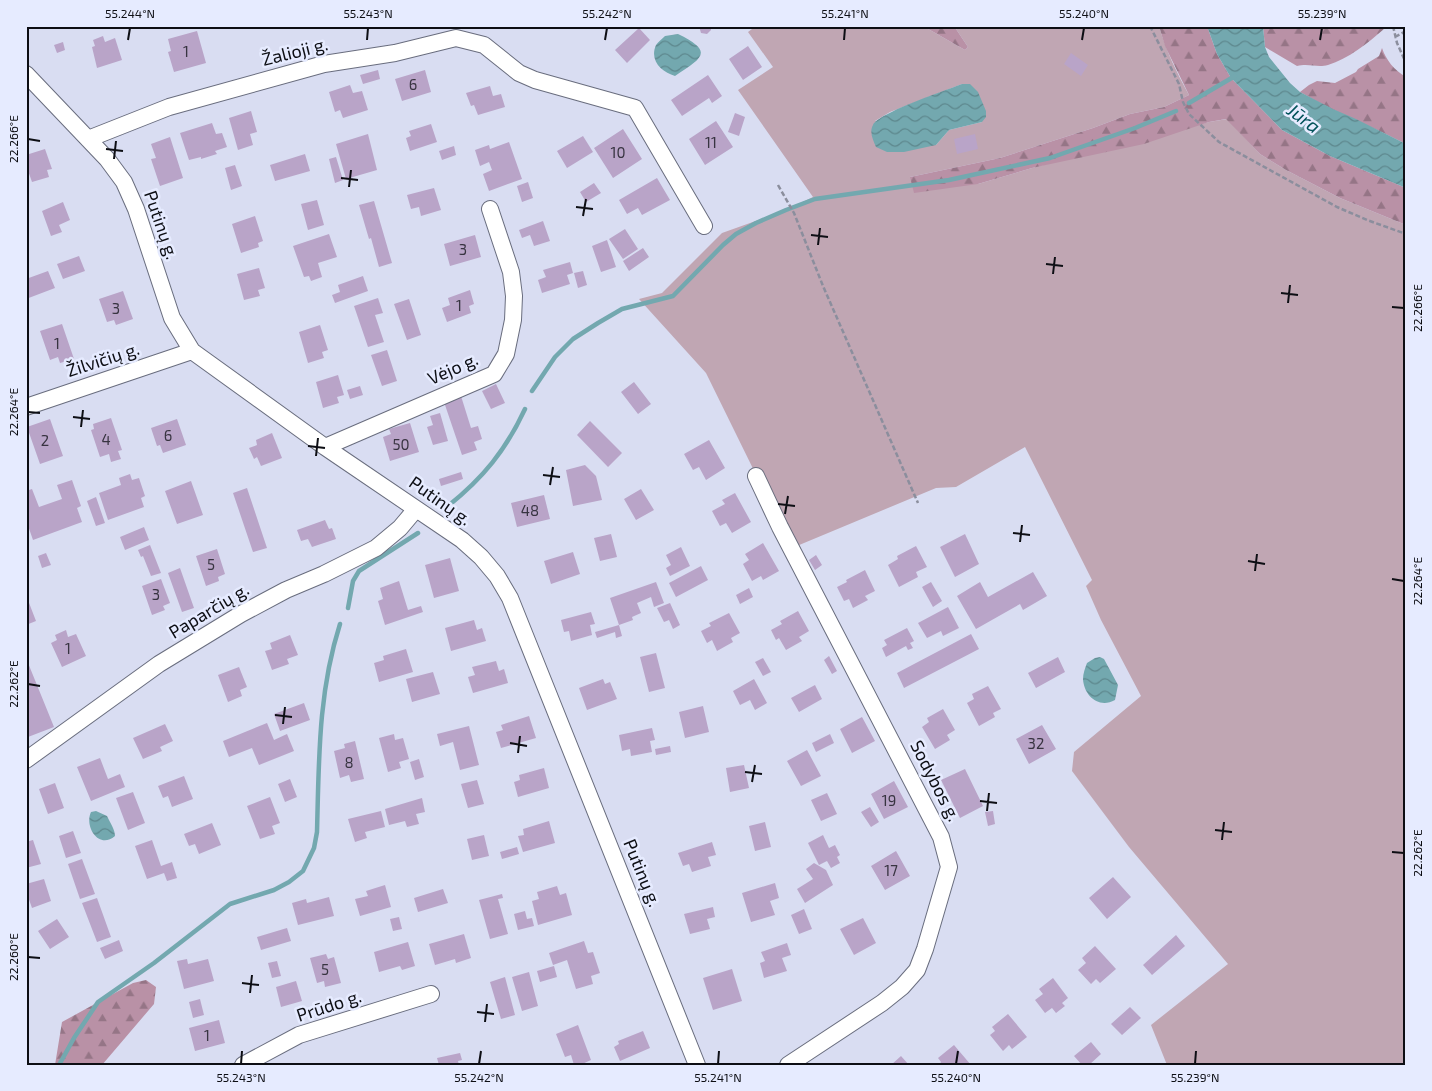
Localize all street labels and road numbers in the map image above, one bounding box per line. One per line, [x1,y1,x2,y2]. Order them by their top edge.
street label: Žalioji g. [259,32,330,70]
street label: Putinų g. [140,187,184,262]
street label: Žilvičių g. [63,337,142,381]
street label: Vėjo g. [424,347,481,389]
street label: Putinų g. [405,471,476,530]
street label: Paparčių g. [164,578,252,643]
street label: Sodybos g. [906,736,966,825]
street label: Putinų g. [619,836,666,910]
street label: Prūdo g. [294,984,364,1026]

